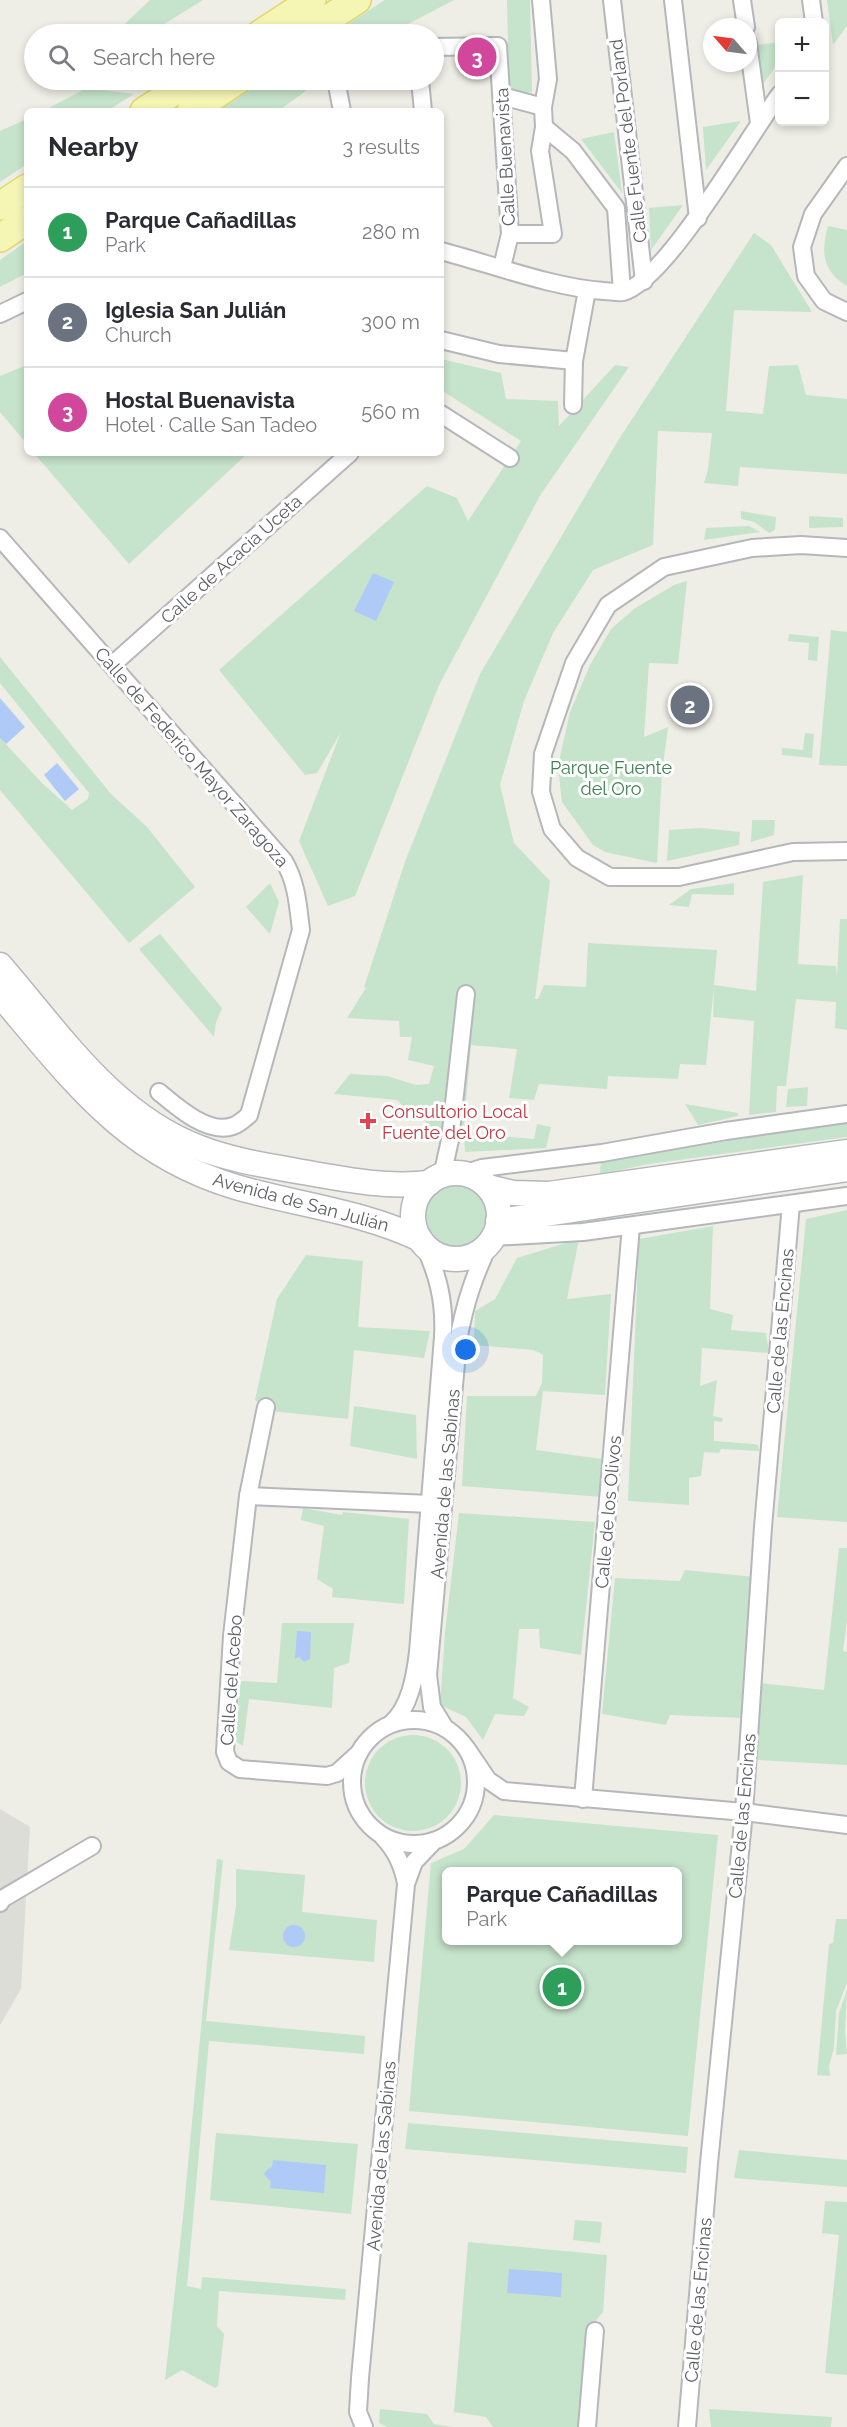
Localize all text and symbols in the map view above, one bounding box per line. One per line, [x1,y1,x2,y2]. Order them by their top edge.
north arrow [703,18,757,72]
map controls [775,18,829,126]
button: + [775,18,829,72]
search box [24,24,444,90]
pin: 3 [458,34,496,80]
street label: Calle Fuente del Porland [605,38,651,244]
icon: search [45,41,78,74]
text: Search here [93,44,215,70]
button: − [775,72,829,126]
street label: Calle Buenavista [491,87,519,227]
text: Nearby [48,132,138,162]
text: 3 results [342,135,420,159]
text: Parque Cañadillas [105,207,296,233]
text: 1 [63,220,72,244]
text: 280 m [362,220,420,244]
text: Park [105,233,146,257]
text: Iglesia San Julián [105,297,286,323]
text: 2 [62,310,73,334]
text: 300 m [361,310,420,334]
text: Church [105,323,172,347]
text: Hostal Buenavista [105,387,295,413]
text: 3 [62,400,73,424]
text: 560 m [361,400,420,424]
text: Hotel · Calle San Tadeo [105,413,317,437]
street label: Calle de Acacia Uceta [156,490,306,628]
street label: Calle de Federico Mayor Zaragoza [91,643,293,871]
pin: 2 [670,682,710,728]
park label: Parque Fuente del Oro [550,757,672,799]
place label: Consultorio Local Fuente del Oro [382,1101,528,1143]
marker: Consultorio Local Fuente del Oro [359,1112,377,1130]
street label: Avenida de San Julián [211,1168,391,1236]
street label: Calle de las Encinas [762,1247,798,1414]
your location [451,1335,480,1364]
street label: Avenida de las Sabinas [426,1388,464,1580]
street label: Calle de los Olivos [591,1434,625,1589]
street label: Calle del Acebo [216,1613,246,1746]
street label: Calle de las Encinas [724,1732,760,1899]
popup [442,1867,682,1945]
text: Parque Cañadillas [466,1881,658,1907]
text: Park [466,1907,507,1931]
pin: 1 [542,1964,582,2010]
street label: Avenida de las Sabinas [362,2060,400,2252]
street label: Calle de las Encinas [680,2216,716,2383]

